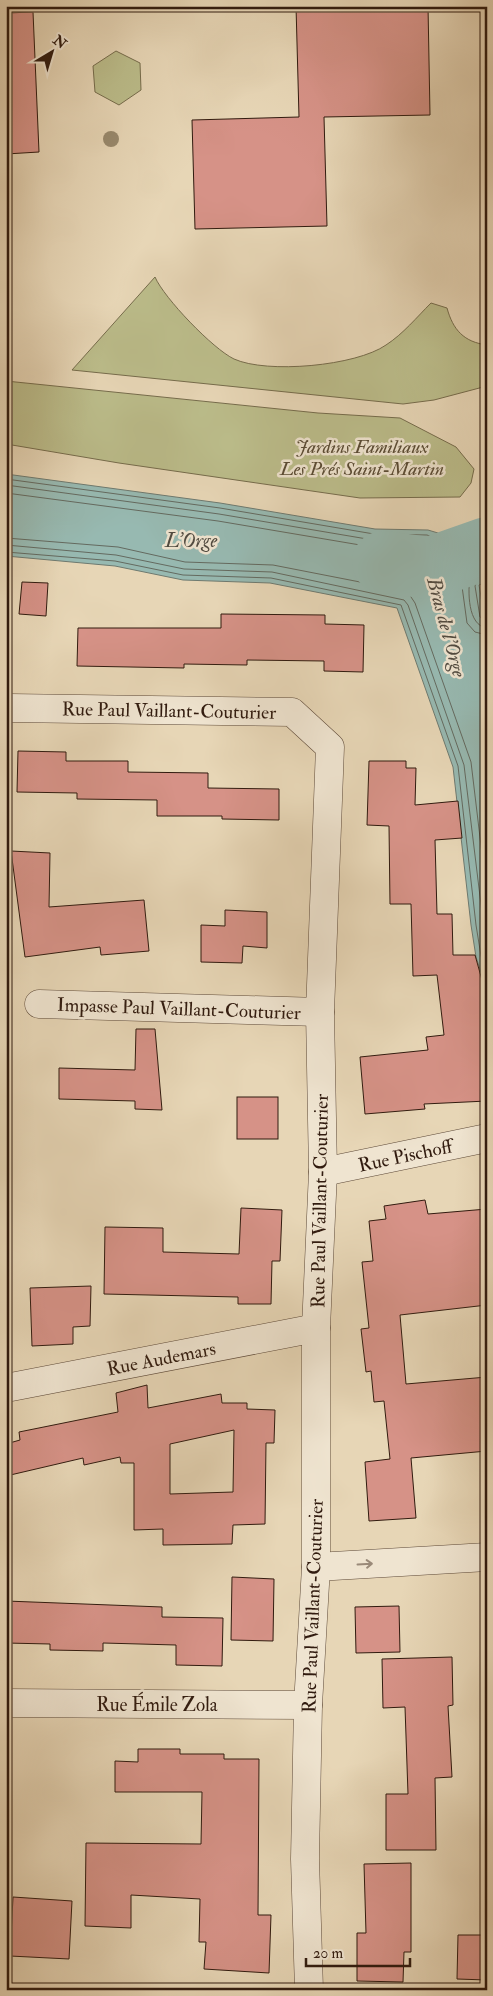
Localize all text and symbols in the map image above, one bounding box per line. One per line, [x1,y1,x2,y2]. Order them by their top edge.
north arrow [28,28,78,78]
text: N [49,31,70,53]
park label: Jardins Familiaux Les Prés Saint-Martin [279,435,444,481]
water label: L'Orge [164,528,217,553]
water label: Bras de l'Orge [421,574,472,680]
street label: Rue Paul Vaillant-Couturier [62,697,276,725]
street label: Impasse Paul Vaillant-Couturier [57,993,301,1026]
street label: Rue Paul Vaillant-Couturier [306,1094,334,1308]
street label: Rue Pischoff [356,1134,457,1178]
street label: Rue Audemars [105,1337,218,1381]
street label: Rue Paul Vaillant-Couturier [297,1498,329,1714]
one-way arrow [357,1560,373,1569]
street label: Rue Émile Zola [96,1691,218,1717]
scale bar [306,1936,409,1968]
text: 20 m [313,1944,343,1963]

